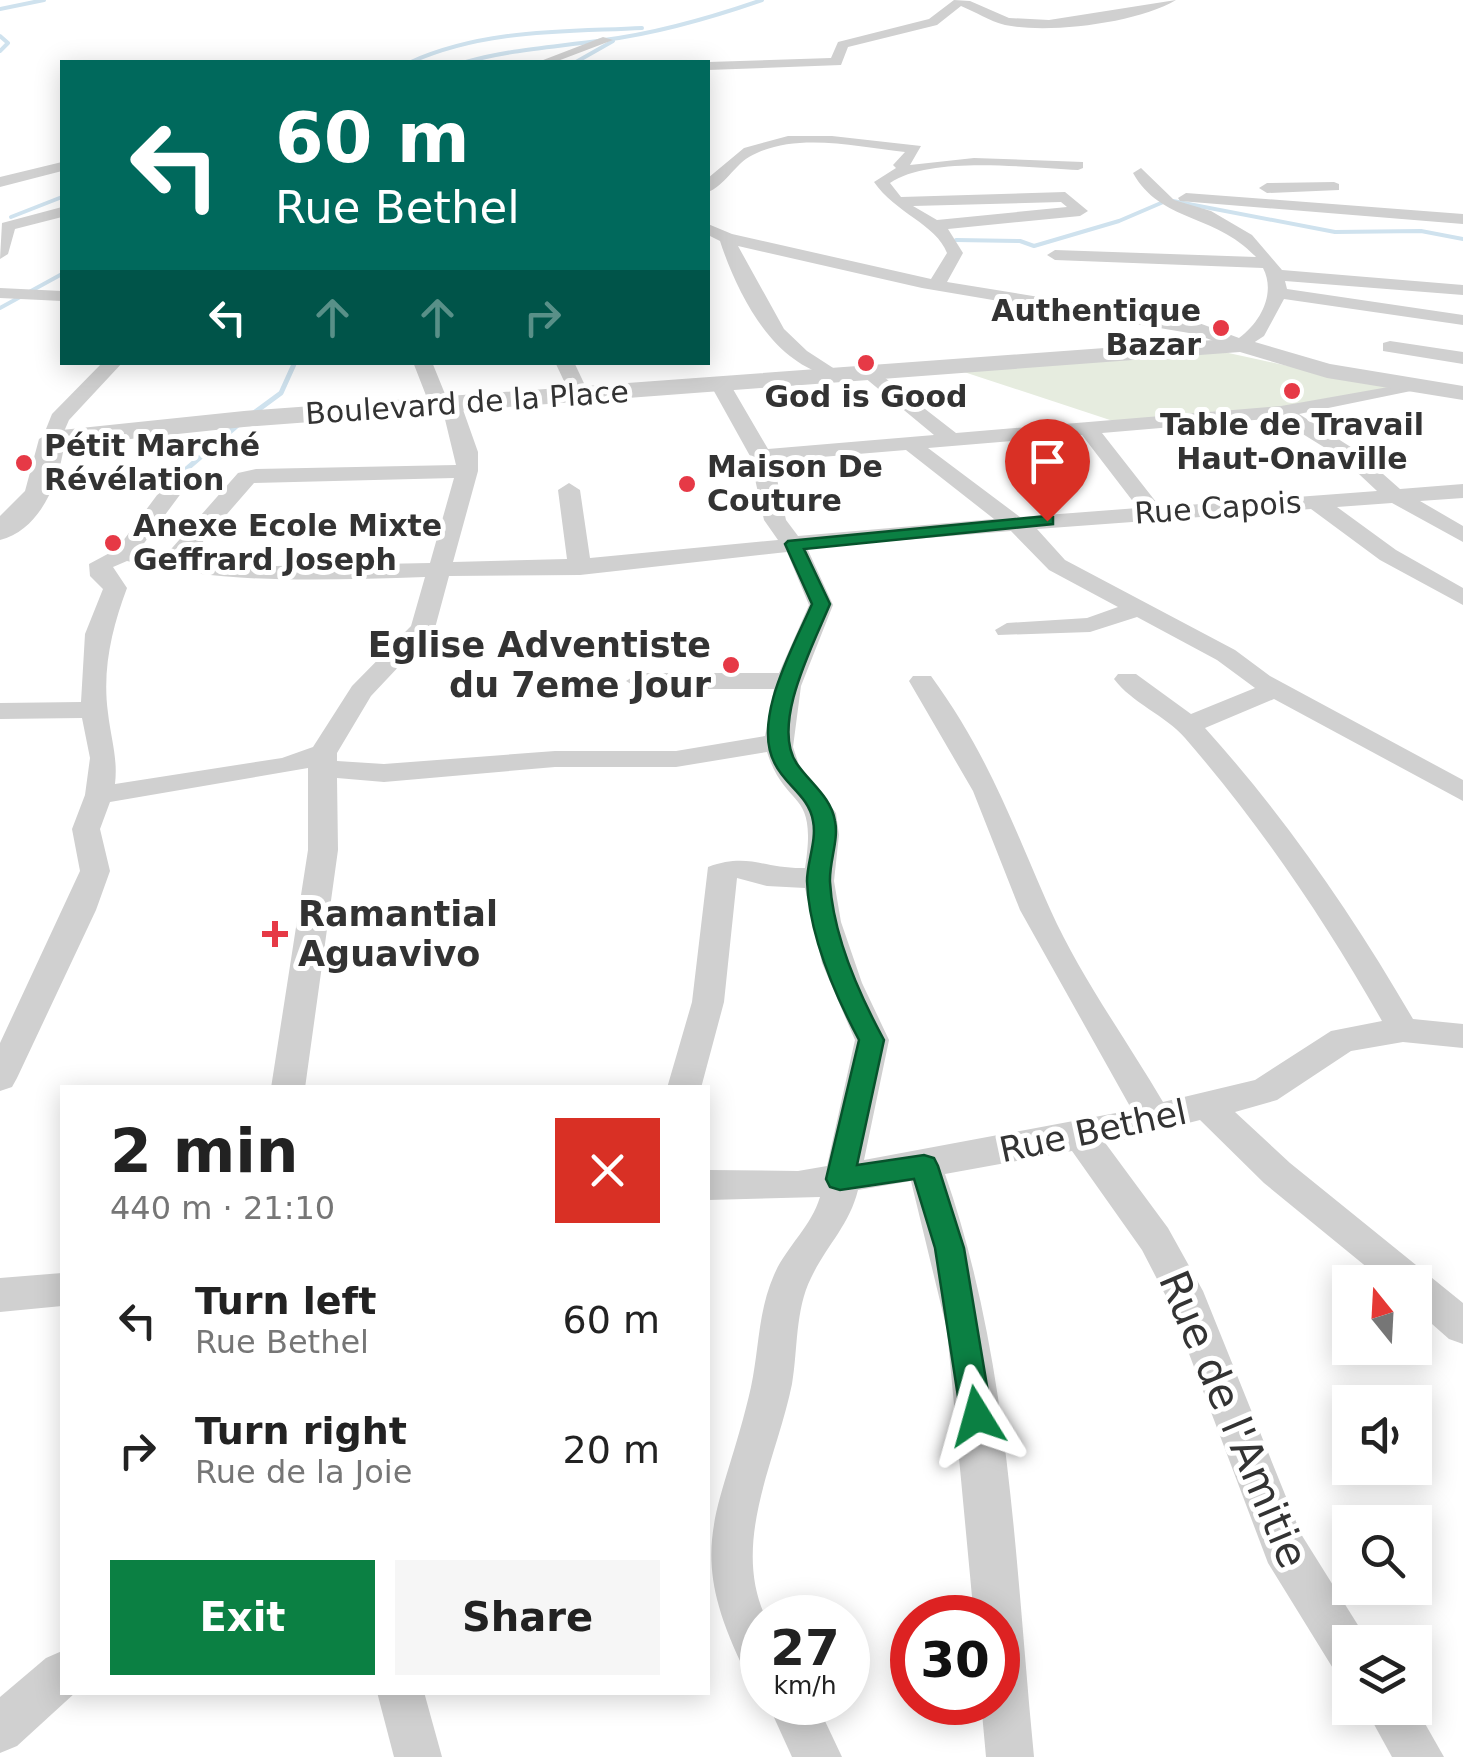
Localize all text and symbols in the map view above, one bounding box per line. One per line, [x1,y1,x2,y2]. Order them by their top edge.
text: 60 m [275,97,470,179]
icon: left [110,100,240,230]
text: Rue Bethel [275,181,520,234]
icon: left [200,290,255,345]
icon: ahead [305,290,360,345]
icon: ahead [410,290,465,345]
icon: right [515,290,570,345]
place label: Authentique Bazar [991,293,1201,362]
marker: Authentique Bazar [1210,317,1232,339]
marker: God is Good [855,352,877,374]
street label: Boulevard de la Place [304,374,630,431]
place label: God is Good [764,379,968,414]
marker: Table de Travail Haut-Onaville [1281,380,1303,402]
place label: Table de Travail Haut-Onaville [1160,407,1424,476]
pin [1005,419,1090,522]
place label: Pétit Marché Révélation [44,428,260,497]
icon: arrive [1020,434,1075,489]
place label: Maison De Couture [707,449,883,518]
marker: Pétit Marché Révélation [13,452,35,474]
marker: Maison De Couture [676,473,698,495]
street label: Rue Capois [1133,484,1303,531]
place label: Anexe Ecole Mixte Geffrard Joseph [133,508,442,577]
marker: Anexe Ecole Mixte Geffrard Joseph [102,532,124,554]
place label: Eglise Adventiste du 7eme Jour [368,625,712,705]
marker: Eglise Adventiste du 7eme Jour [720,654,742,676]
place label: Ramantial Aguavivo [298,894,498,974]
marker: Ramantial Aguavivo [262,921,288,947]
street label: Rue Bethel [996,1092,1190,1170]
text: 2 min [110,1116,298,1186]
button: close [555,1118,660,1223]
text: 440 m · 21:10 [110,1189,335,1227]
street label: Rue de l'Amitie [1149,1264,1318,1575]
north arrow [1332,1265,1432,1365]
map controls [1332,1265,1432,1725]
text: Turn left [195,1279,376,1323]
icon: left [110,1293,165,1348]
text: 60 m [563,1298,660,1342]
text: Rue Bethel [195,1323,369,1361]
position arrow [925,1364,1029,1468]
button: sound [1332,1385,1432,1485]
text: Turn right [195,1409,407,1453]
icon: right [110,1423,165,1478]
text: 20 m [563,1428,660,1472]
text: Rue de la Joie [195,1453,412,1491]
button: search [1332,1505,1432,1605]
button: Exit [110,1560,375,1675]
button: Share [395,1560,660,1675]
speed limit sign: 30 [890,1595,1020,1725]
text: 27 [770,1619,840,1677]
button: layers [1332,1625,1432,1725]
text: km/h [773,1671,837,1700]

